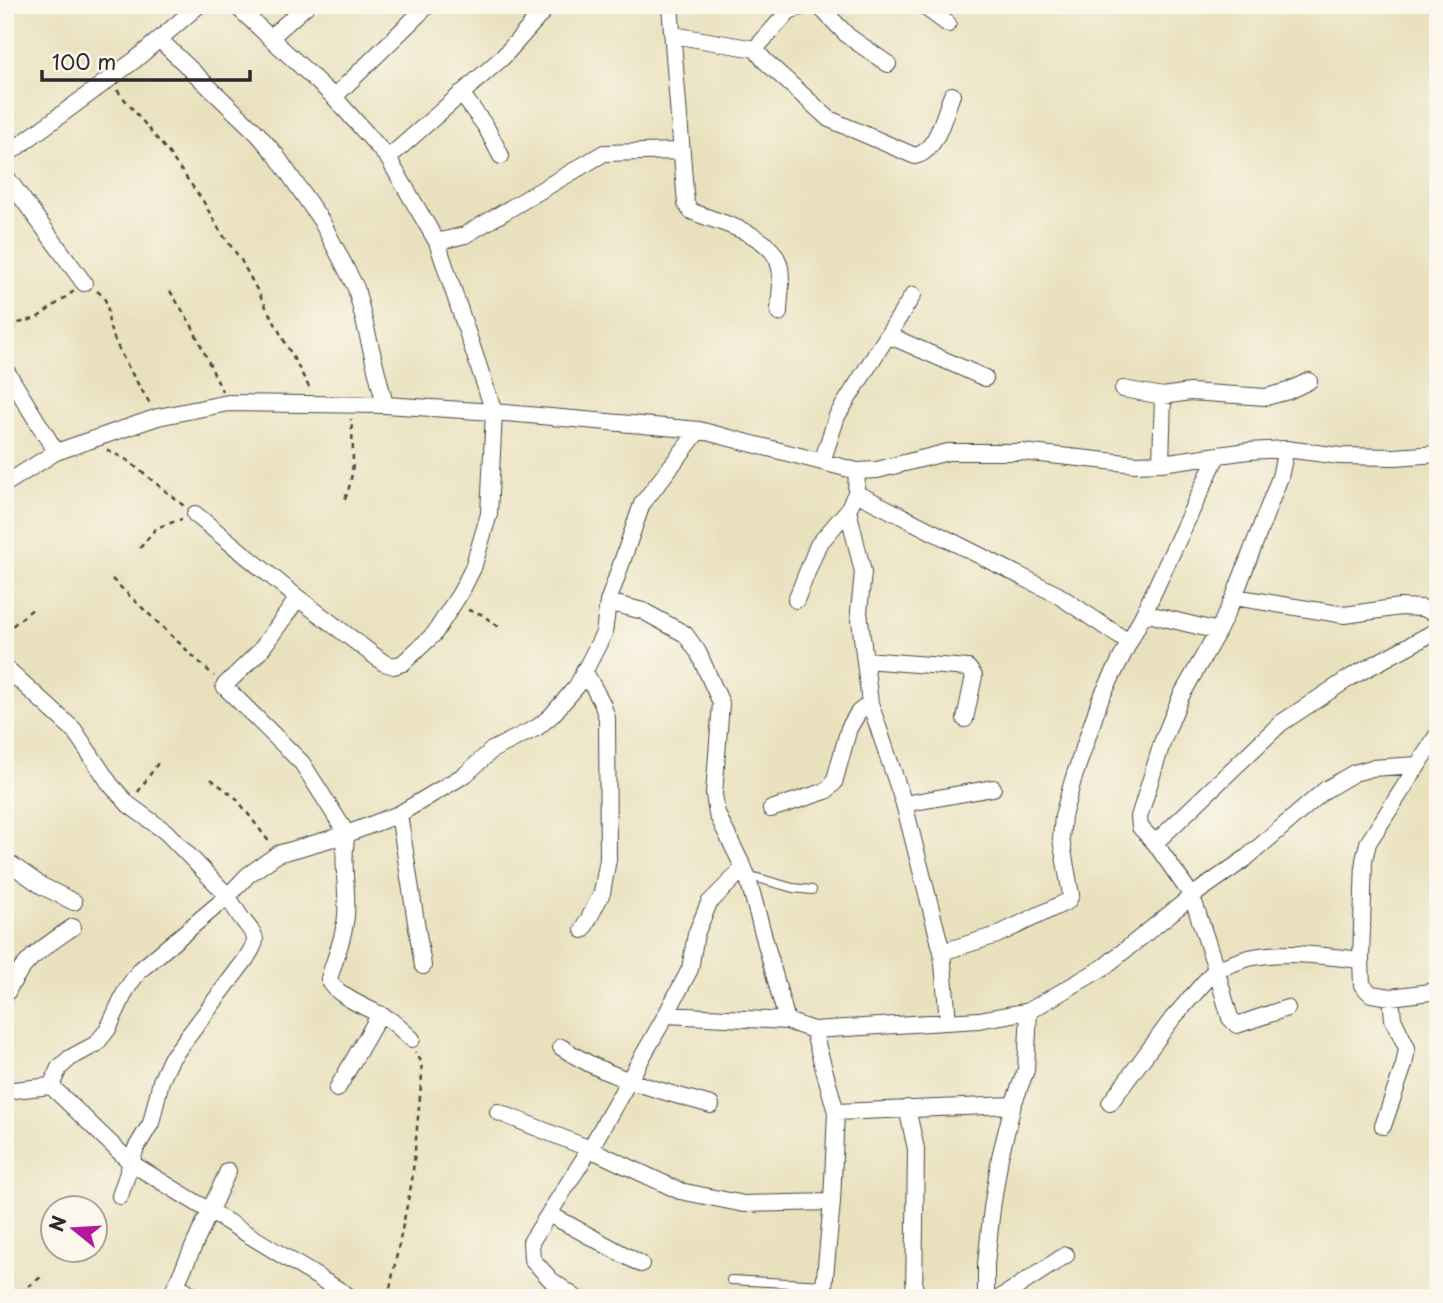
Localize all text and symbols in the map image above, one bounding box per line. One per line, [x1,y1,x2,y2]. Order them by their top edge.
scale bar [42,38,250,82]
text: 100 m [52,45,116,77]
north arrow [38,1194,108,1264]
text: N [41,1212,73,1235]

